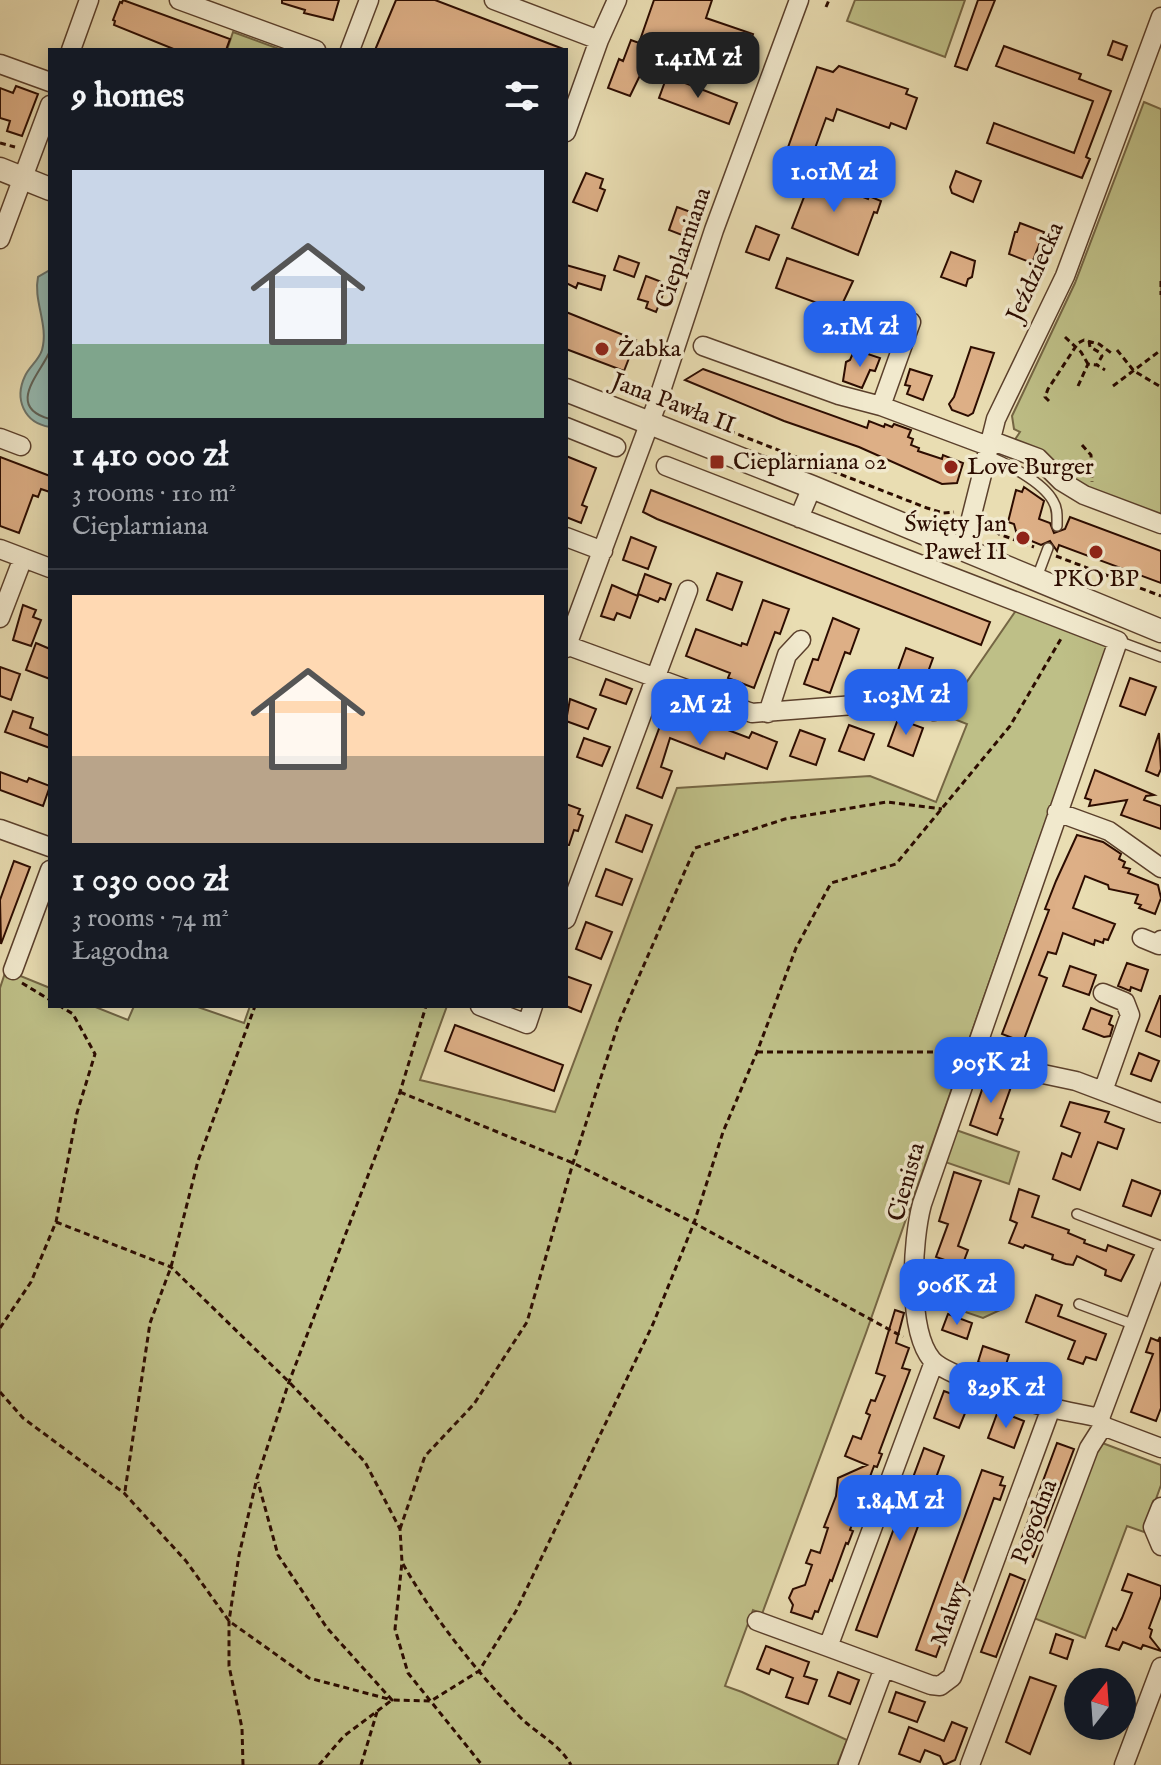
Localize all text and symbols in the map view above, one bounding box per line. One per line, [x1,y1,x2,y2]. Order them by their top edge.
pin: 1.41M zł [615,32,781,100]
text: 1.41M zł [654,41,742,74]
icon: filters [500,74,544,118]
text: 9 homes [72,75,184,118]
pin: 1.01M zł [751,146,917,214]
text: 1.01M zł [791,155,877,188]
street label: Cieplarniana [649,183,719,313]
street label: Jeździecka [999,217,1072,330]
icon: home [236,222,380,366]
pin: 2.1M zł [786,301,934,369]
text: 2.1M zł [822,310,898,343]
place label: Żabka [618,334,682,365]
marker: Żabka [593,340,611,358]
street label: Jana Pawła II [604,365,739,442]
text: 1 410 000 zł [72,434,228,477]
place label: Cieplarniana 02 [733,447,887,478]
place label: Love Burger [967,452,1094,483]
marker: Cieplarniana 02 [708,453,726,471]
marker: Love Burger [942,458,960,476]
text: 3 rooms · 110 m² [72,477,236,510]
place label: Święty Jan Paweł II [904,509,1007,568]
text: Cieplarniana [72,510,208,543]
marker: Święty Jan Paweł II [1014,529,1032,547]
marker: PKO BP [1087,543,1105,561]
place label: PKO BP [1053,564,1139,595]
icon: home [236,647,380,791]
pin: 1.03M zł [823,669,989,737]
text: 1.03M zł [862,678,950,711]
pin: 2M zł [644,679,756,747]
text: 2M zł [669,688,731,721]
text: 1 030 000 zł [72,859,228,902]
text: 3 rooms · 74 m² [72,902,229,935]
text: Łagodna [72,935,169,968]
pin: 905K zł [917,1037,1065,1105]
text: 905K zł [952,1046,1030,1079]
street label: Cienista [881,1138,933,1225]
pin: 906K zł [883,1259,1031,1327]
text: 906K zł [918,1268,996,1301]
pin: 829K zł [932,1362,1080,1430]
text: 829K zł [967,1371,1045,1404]
pin: 1.84M zł [817,1475,983,1543]
street label: Pogodna [1005,1475,1065,1569]
text: 1.84M zł [856,1484,944,1517]
street label: Malwy [924,1577,976,1651]
north arrow [1064,1668,1136,1740]
map controls [1064,1668,1136,1740]

